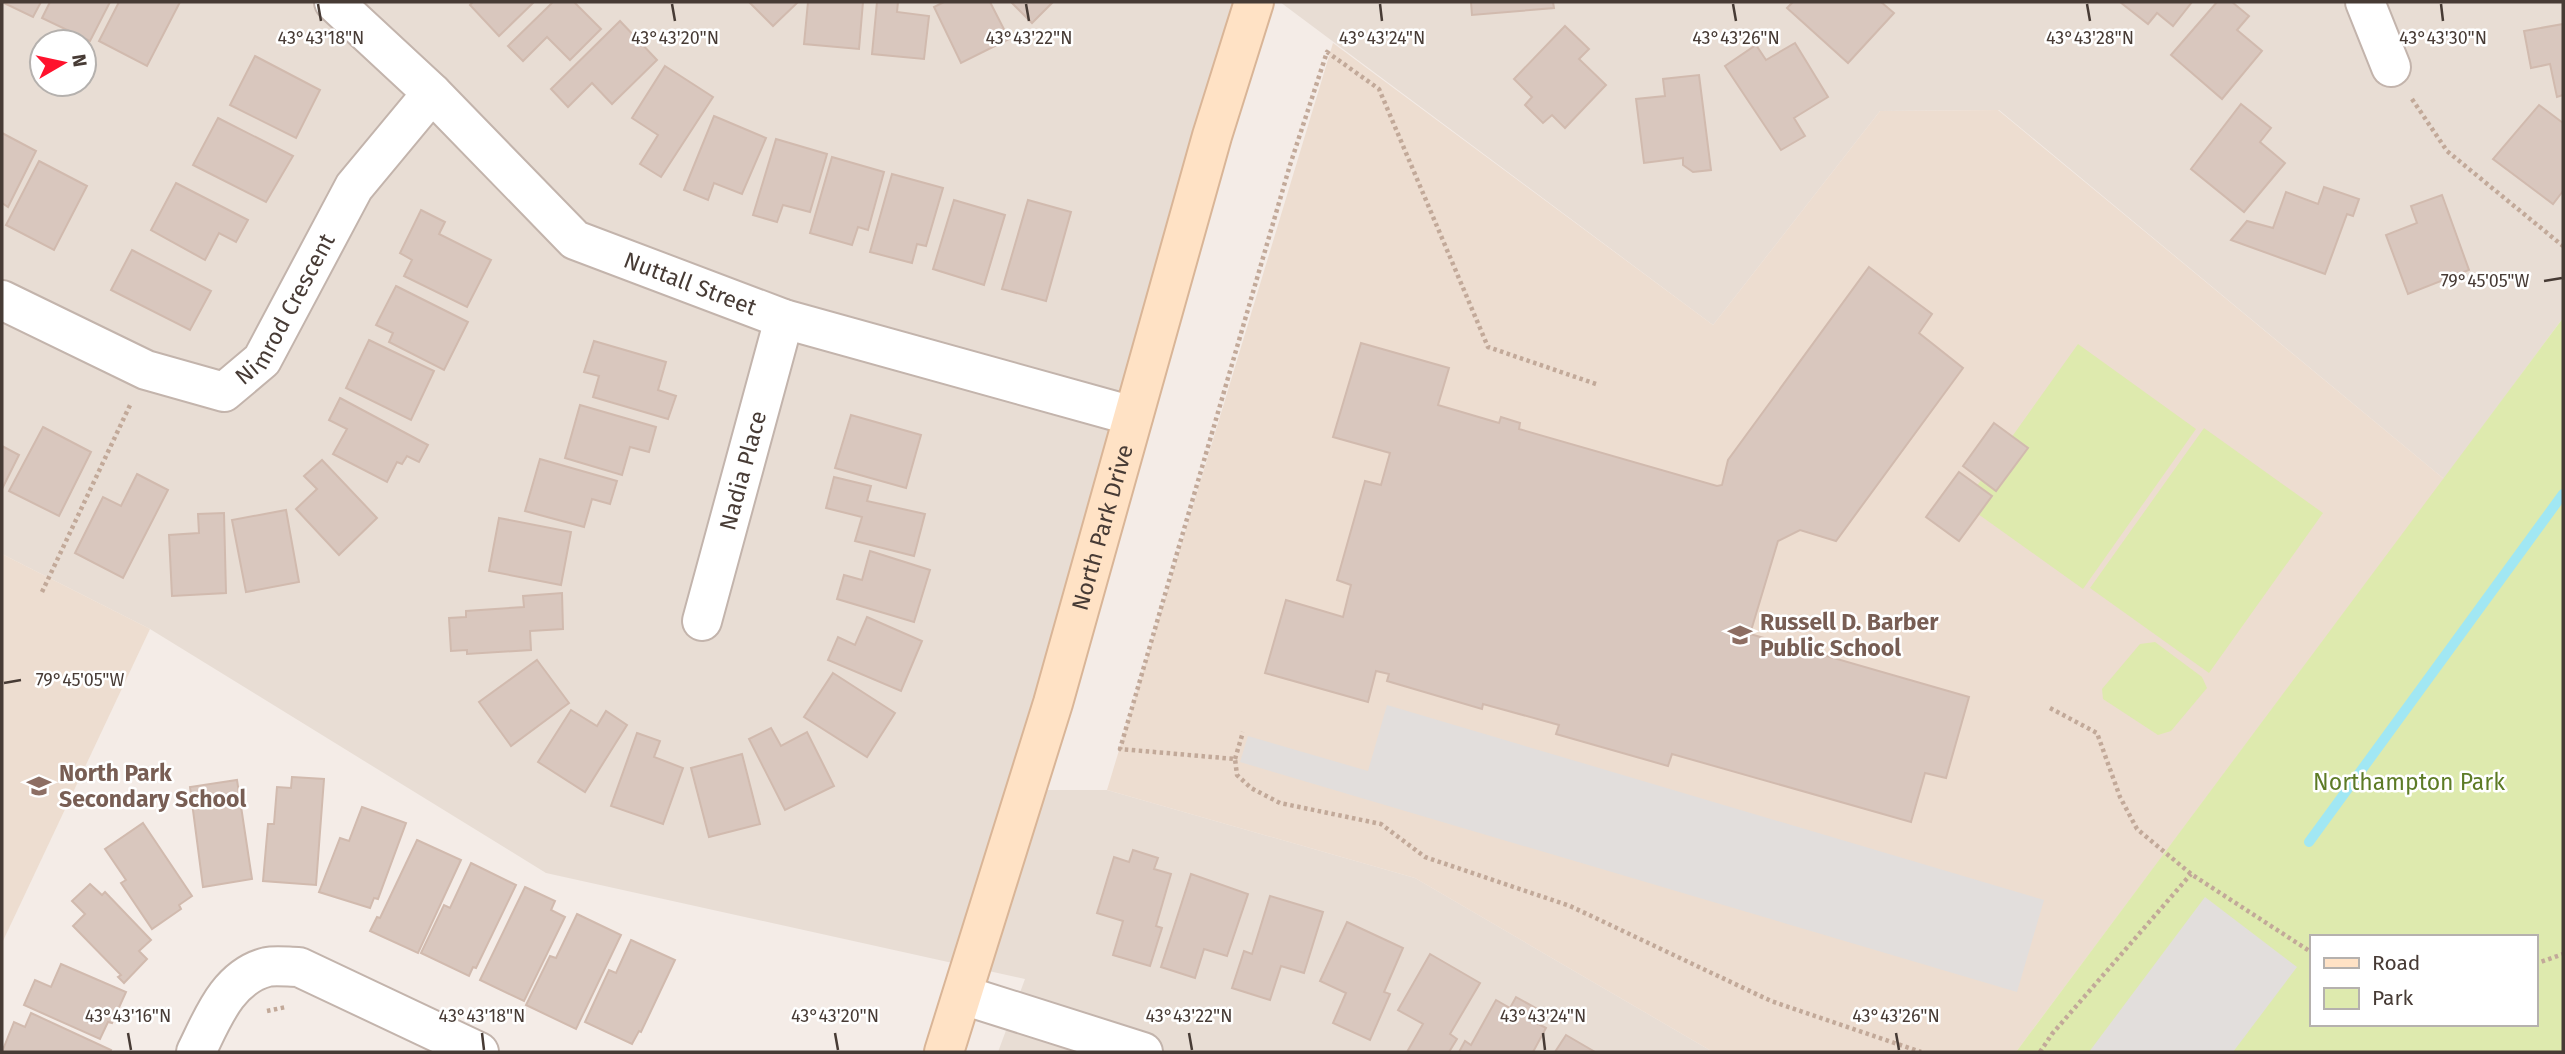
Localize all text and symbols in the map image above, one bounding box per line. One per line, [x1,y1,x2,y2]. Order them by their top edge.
text: 43°43'18"N [278,27,364,49]
text: 43°43'20"N [631,27,719,49]
text: 43°43'22"N [985,27,1073,49]
text: 43°43'24"N [1339,27,1425,49]
text: 43°43'26"N [1692,27,1780,49]
text: 43°43'28"N [2046,27,2134,49]
text: 43°43'30"N [2399,27,2487,49]
north arrow [28,28,98,98]
text: N [67,52,92,68]
street label: Nimrod Crescent [229,228,341,391]
street label: Nuttall Street [620,246,761,322]
text: 79°45'05"W [2441,270,2529,292]
street label: Nadia Place [713,408,772,533]
street label: North Park Drive [1066,441,1139,614]
place label: Russell D. Barber Public School [1760,608,1939,662]
school or university icon: Russell D. Barber Public School [1726,621,1754,649]
text: 79°45'05"W [36,669,124,691]
place label: North Park Secondary School [59,759,246,813]
park label: Northampton Park [2313,768,2505,796]
school or university icon: North Park Secondary School [25,772,53,800]
legend [2310,935,2537,1026]
text: Road [2372,950,2420,976]
text: Park [2372,985,2414,1011]
text: 43°43'16"N [85,1005,171,1027]
text: 43°43'18"N [439,1005,525,1027]
text: 43°43'20"N [791,1005,879,1027]
text: 43°43'22"N [1145,1005,1233,1027]
text: 43°43'24"N [1500,1005,1586,1027]
text: 43°43'26"N [1852,1005,1940,1027]

